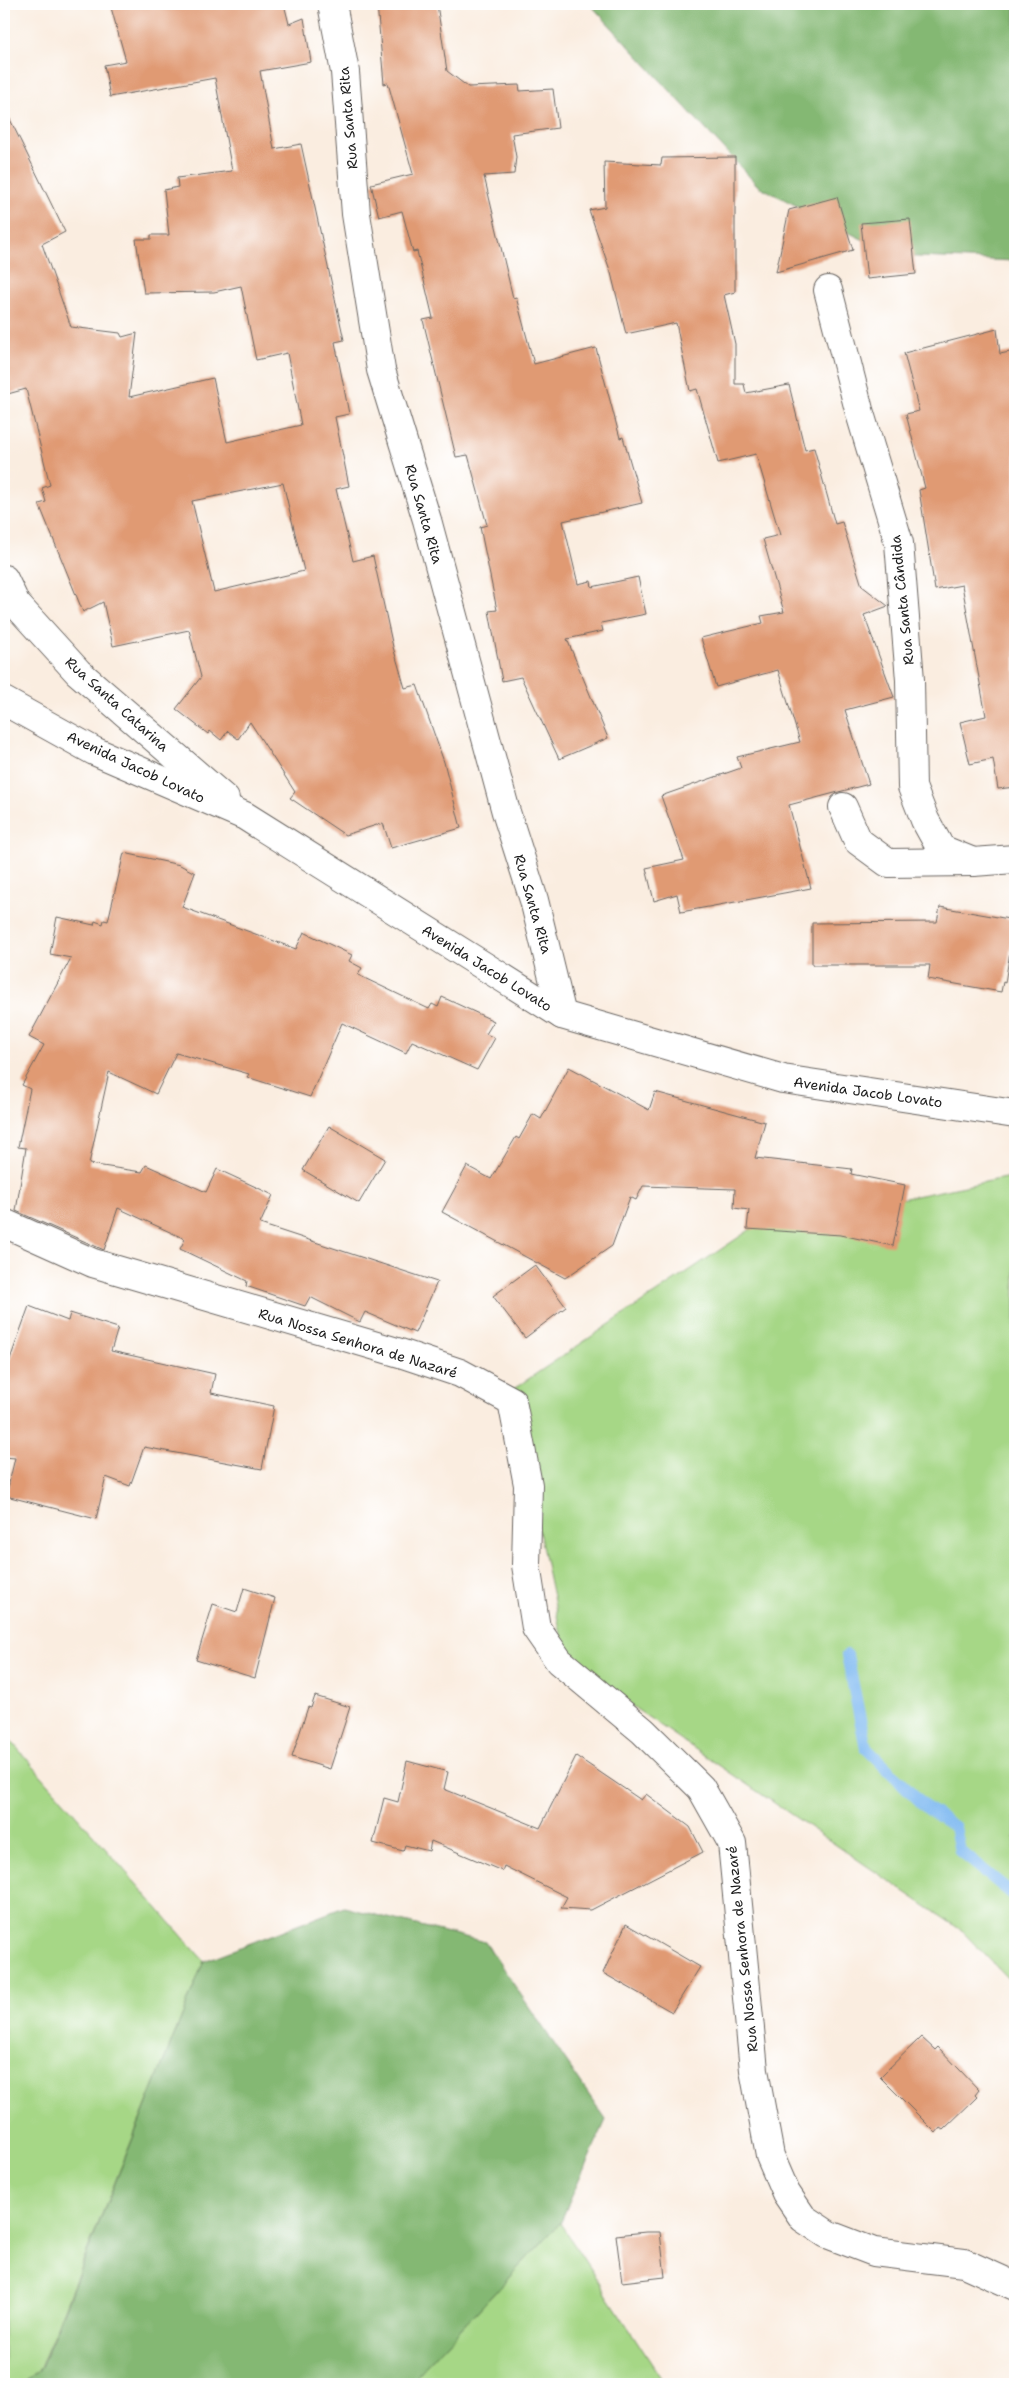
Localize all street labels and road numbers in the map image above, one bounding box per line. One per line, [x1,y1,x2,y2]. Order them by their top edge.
street label: Rua Santa Rita [335,66,361,170]
street label: Rua Santa Rita [401,462,447,566]
street label: Rua Santa Cândida [886,534,918,666]
street label: Rua Santa Catarina [62,653,173,755]
street label: Avenida Jacob Lovato [64,727,208,807]
street label: Rua Santa Rita [510,852,556,956]
street label: Avenida Jacob Lovato [419,921,555,1015]
street label: Avenida Jacob Lovato [792,1073,944,1111]
street label: Rua Nossa Senhora de Nazaré [256,1304,460,1382]
street label: Rua Nossa Senhora de Nazaré [722,1845,762,2053]

